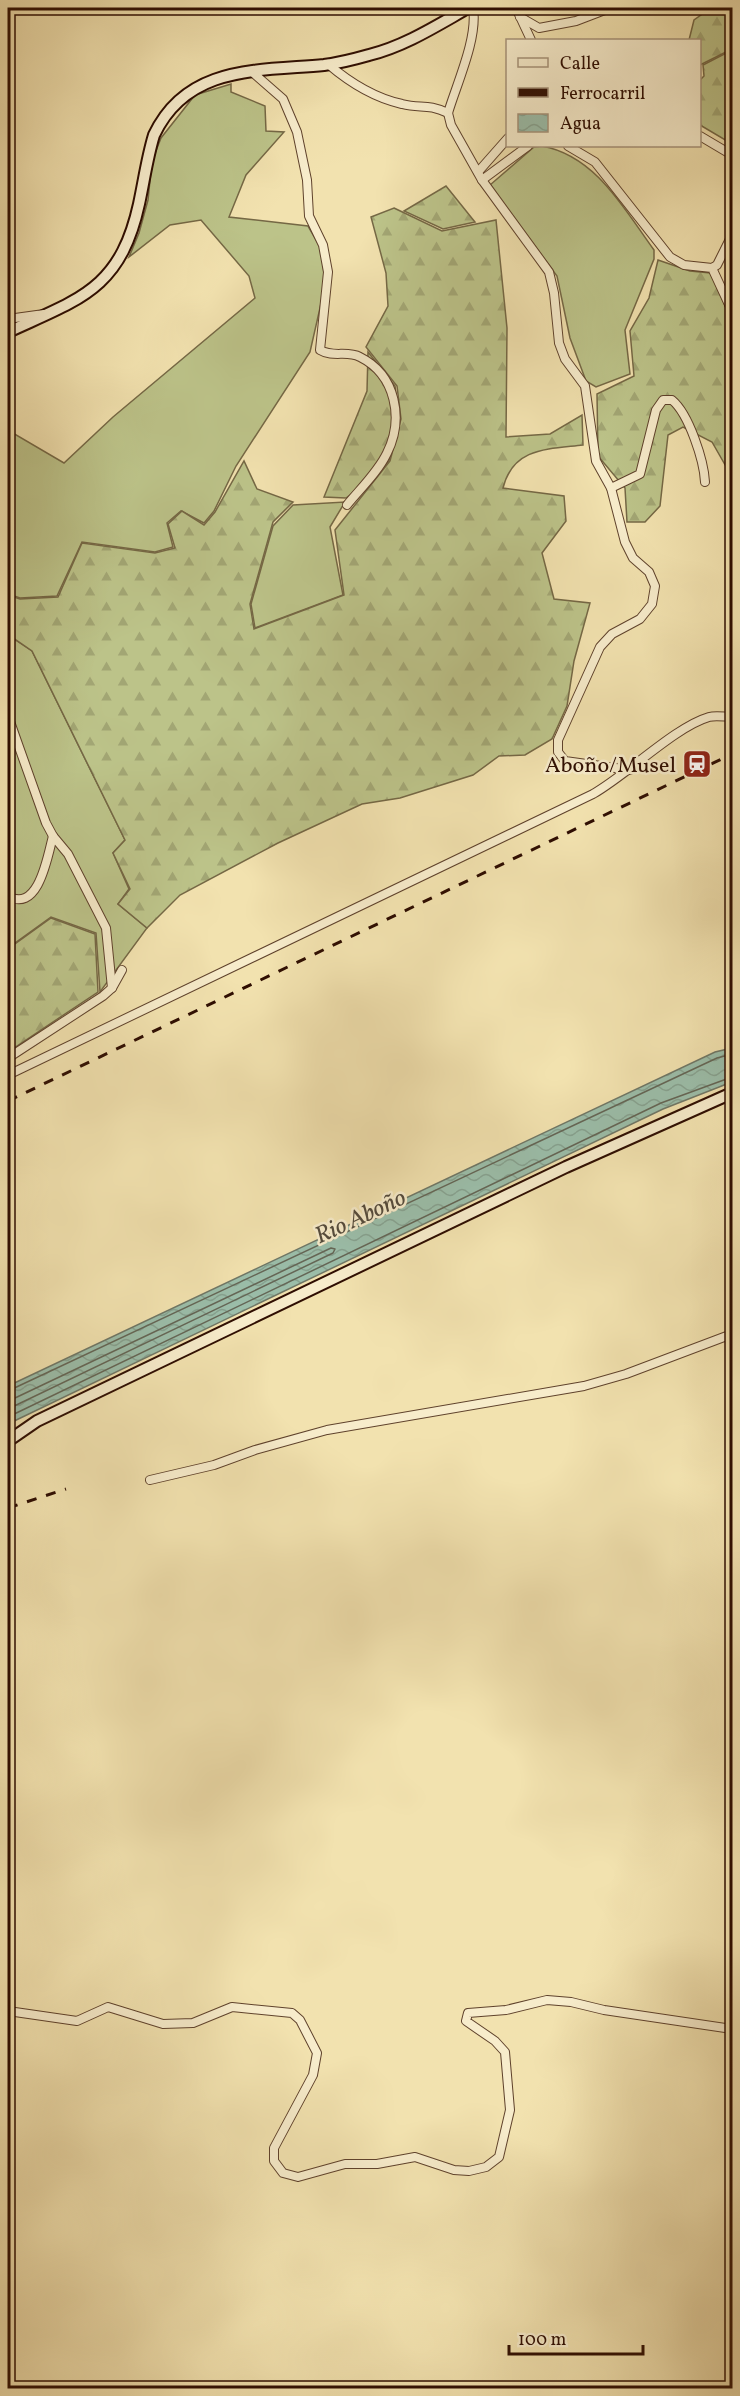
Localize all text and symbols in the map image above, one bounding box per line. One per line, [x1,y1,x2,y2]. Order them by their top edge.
legend [506,39,701,147]
text: Calle [560,52,600,77]
text: Ferrocarril [560,82,645,107]
text: Agua [560,112,601,137]
station icon: Aboño/Musel [681,748,713,780]
place label: Aboño/Musel [545,751,676,782]
water label: Rio Aboño [310,1182,412,1254]
scale bar [509,2318,642,2356]
text: 100 m [518,2328,567,2353]

